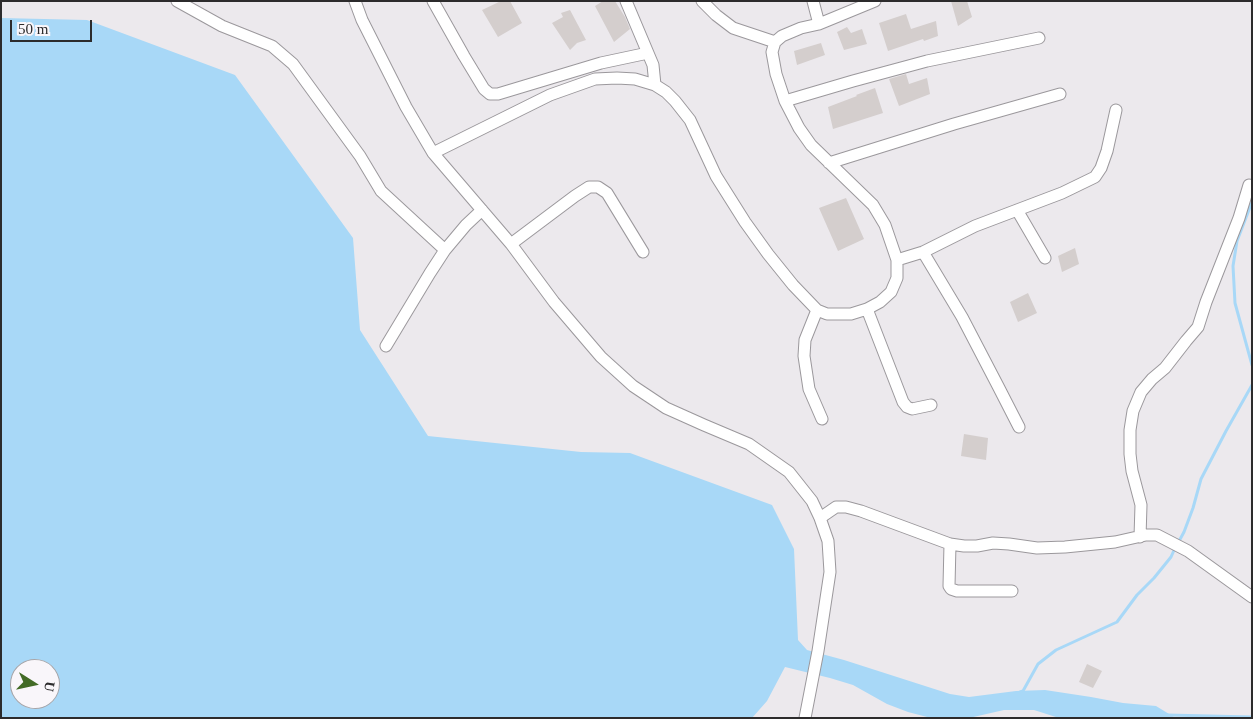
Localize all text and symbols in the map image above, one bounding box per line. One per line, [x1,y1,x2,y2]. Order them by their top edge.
scale bar [12,10,95,42]
text: 50 m [18,21,48,37]
north arrow [10,659,60,709]
text: U [41,680,58,693]

